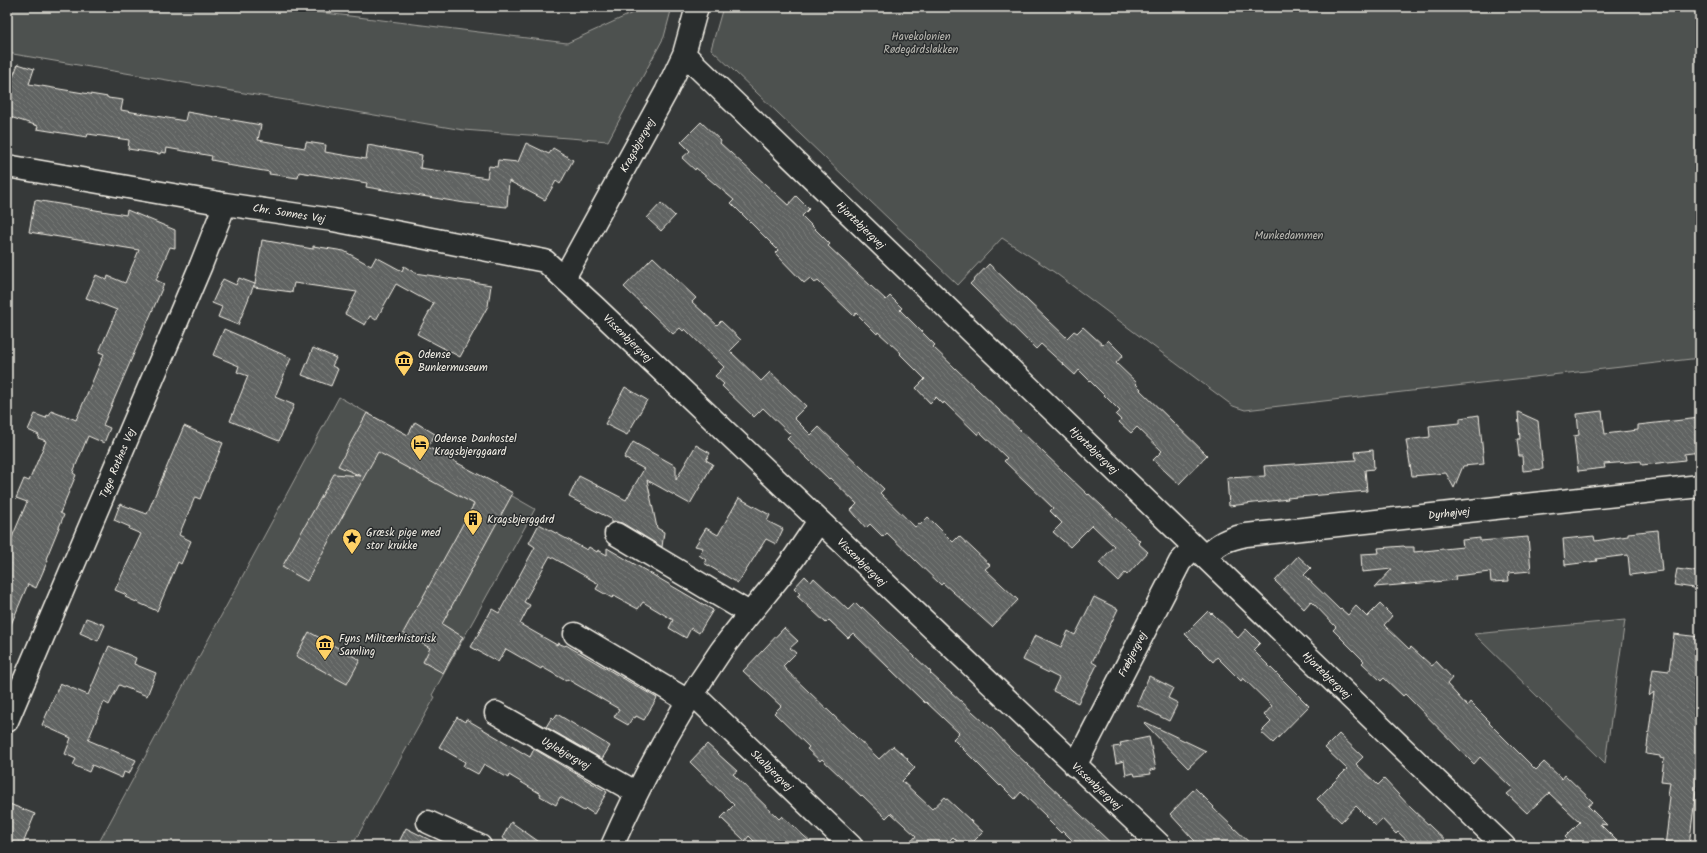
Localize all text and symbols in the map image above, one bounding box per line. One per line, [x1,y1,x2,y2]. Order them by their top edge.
park label: Havekolonien Rødegårdsløkken [884,28,959,59]
street label: Kragsbjergvej [615,114,661,176]
street label: Hjortebjergvej [831,197,890,255]
street label: Chr. Sonnes Vej [251,199,328,229]
park label: Munkedammen [1255,227,1324,245]
street label: Vissenbjergvej [598,310,657,368]
place label: Odense Bunkermuseum [418,346,488,377]
museum icon: Odense Bunkermuseum [393,349,415,377]
street label: Hjortebjergvej [1064,422,1123,480]
street label: Tyge Rothes Vej [95,424,141,501]
place label: Odense Danhostel Kragsbjerggaard [434,430,517,461]
hotel icon: Odense Danhostel Kragsbjerggaard [409,433,431,461]
street label: Dyrhøjvej [1427,503,1472,525]
building icon: Kragsbjerggård [462,508,484,536]
place label: Kragsbjerggård [487,511,555,529]
place label: Græsk pige med stor krukke [366,524,441,555]
place icon: Græsk pige med stor krukke [341,527,363,555]
street label: Vissenbjergvej [832,534,891,592]
street label: Frøbjergvej [1114,627,1153,680]
place label: Fyns Militærhistorisk Samling [339,630,437,661]
museum icon: Fyns Militærhistorisk Samling [314,633,336,661]
street label: Hjortebjergvej [1297,647,1356,705]
street label: Uglebjergvej [538,733,595,776]
street label: Skalbjergvej [746,746,798,797]
street label: Vissenbjergvej [1067,759,1127,816]

